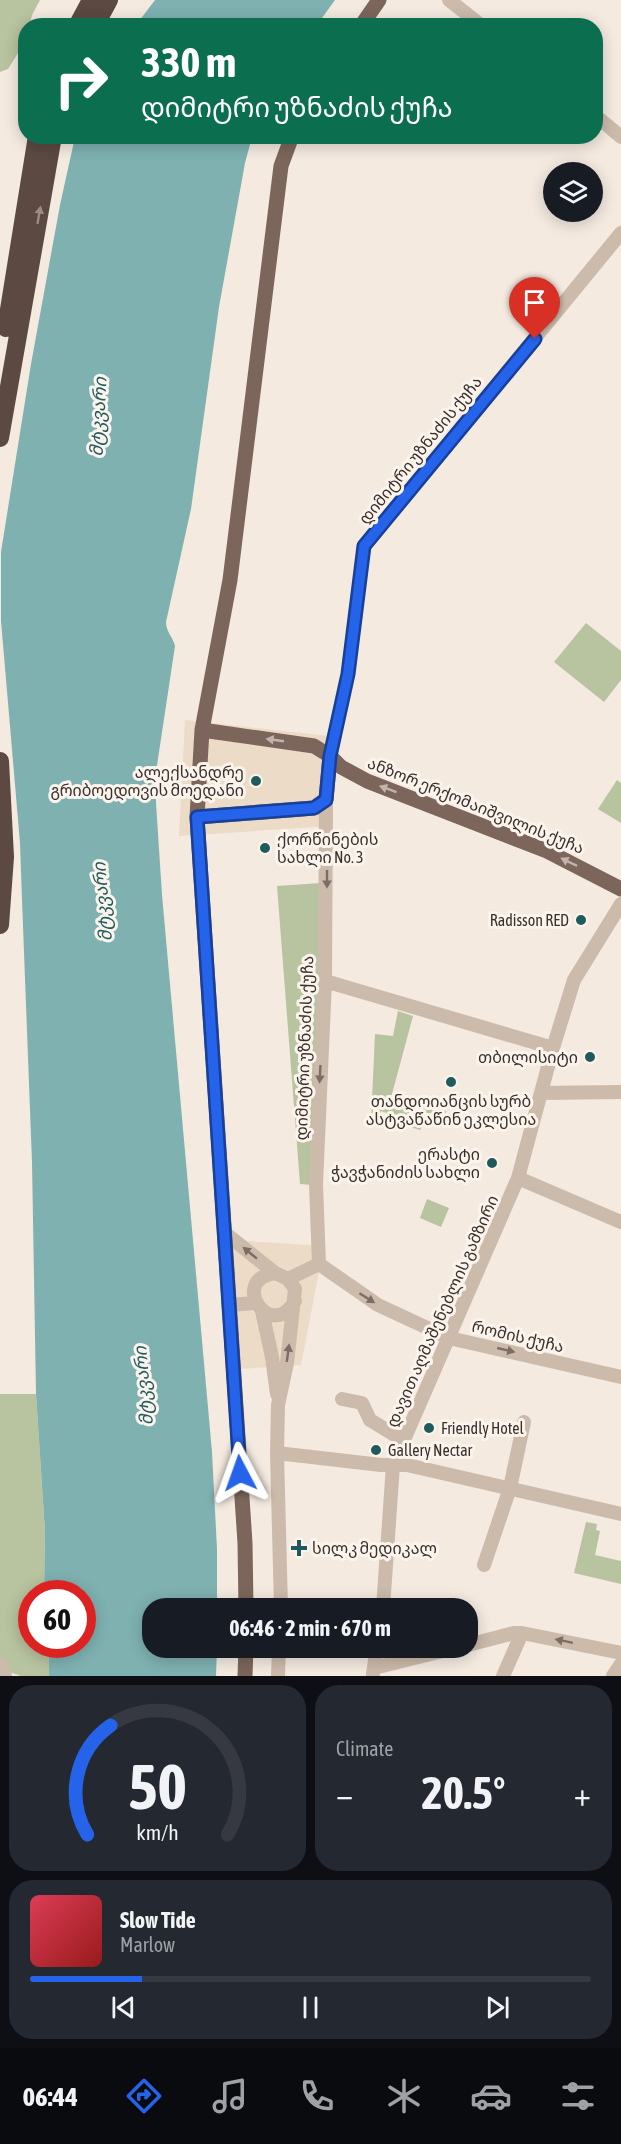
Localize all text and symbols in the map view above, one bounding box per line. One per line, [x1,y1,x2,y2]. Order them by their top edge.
text: 330 m [141,38,236,86]
icon: right [42,42,120,120]
text: დიმიტრი უზნაძის ქუჩა [141,92,453,123]
map controls [543,162,603,222]
button: layers [543,162,603,222]
one-way arrow [35,206,44,225]
pin [509,277,560,339]
icon: arrive [518,286,551,319]
street label: დიმიტრი უზნაძის ქუჩა [355,373,487,529]
water label: მტკვარი [85,376,112,457]
one-way arrow [266,735,285,745]
street label: ანზორ ერქომაიშვილის ქუჩა [364,753,587,859]
place label: ალექსანდრე გრიბოედოვის მოედანი [50,763,244,801]
marker: ალექსანდრე გრიბოედოვის მოედანი [249,774,263,788]
one-way arrow [379,783,397,793]
place label: ქორწინების სახლი No. 3 [277,830,378,868]
marker: ქორწინების სახლი No. 3 [258,841,272,855]
one-way arrow [560,857,577,867]
water label: მტკვარი [88,861,117,943]
one-way arrow [322,869,332,888]
place label: Radisson RED [490,911,569,929]
marker: Radisson RED [574,913,588,927]
street label: დიმიტრი უზნაძის ქუჩა [292,955,318,1141]
place label: თბილისიტი [478,1048,578,1068]
marker: თბილისიტი [583,1050,597,1064]
one-way arrow [316,1064,325,1083]
marker: თანდოიანცის სურბ ასტვაწაწინ ეკლესია [444,1075,458,1089]
place label: თანდოიანცის სურბ ასტვაწაწინ ეკლესია [366,1092,536,1130]
place label: ერასტი ჭავჭანიძის სახლი [331,1145,480,1183]
marker: ერასტი ჭავჭანიძის სახლი [485,1156,499,1170]
street label: დავით აღმაშენებლის გამზირი [383,1192,503,1430]
one-way arrow [242,1247,258,1260]
one-way arrow [359,1292,375,1303]
street label: რომის ქუჩა [470,1317,566,1356]
one-way arrow [284,1344,293,1363]
water label: მტკვარი [129,1345,158,1427]
one-way arrow [496,1346,515,1356]
place label: Friendly Hotel [441,1419,525,1438]
marker: Friendly Hotel [422,1421,436,1435]
position arrow [208,1441,272,1505]
place label: Gallery Nectar [388,1441,473,1460]
marker: Gallery Nectar [369,1443,383,1457]
marker: სილკ მედიკალ [290,1539,308,1557]
place label: სილკ მედიკალ [312,1539,437,1559]
speed limit sign: 60 [18,1580,96,1658]
text: 06:46 · 2 min · 670 m [229,1615,391,1641]
one-way arrow [554,1636,573,1646]
text: Climate [336,1737,393,1760]
text: 50 [128,1751,187,1822]
text: 20.5° [422,1767,505,1819]
text: − [336,1775,353,1813]
text: + [574,1775,591,1813]
text: km/h [136,1820,179,1845]
text: Slow Tide [120,1907,196,1933]
text: Marlow [120,1933,175,1956]
icon: previous [107,1991,140,2024]
icon: pause [294,1991,327,2024]
icon: next [481,1991,514,2024]
icon: directions [123,2075,165,2117]
icon: music [209,2075,251,2117]
icon: phone [296,2075,338,2117]
icon: climate [383,2075,425,2117]
icon: car [470,2075,512,2117]
icon: filters [557,2075,599,2117]
text: 06:44 [22,2081,78,2112]

